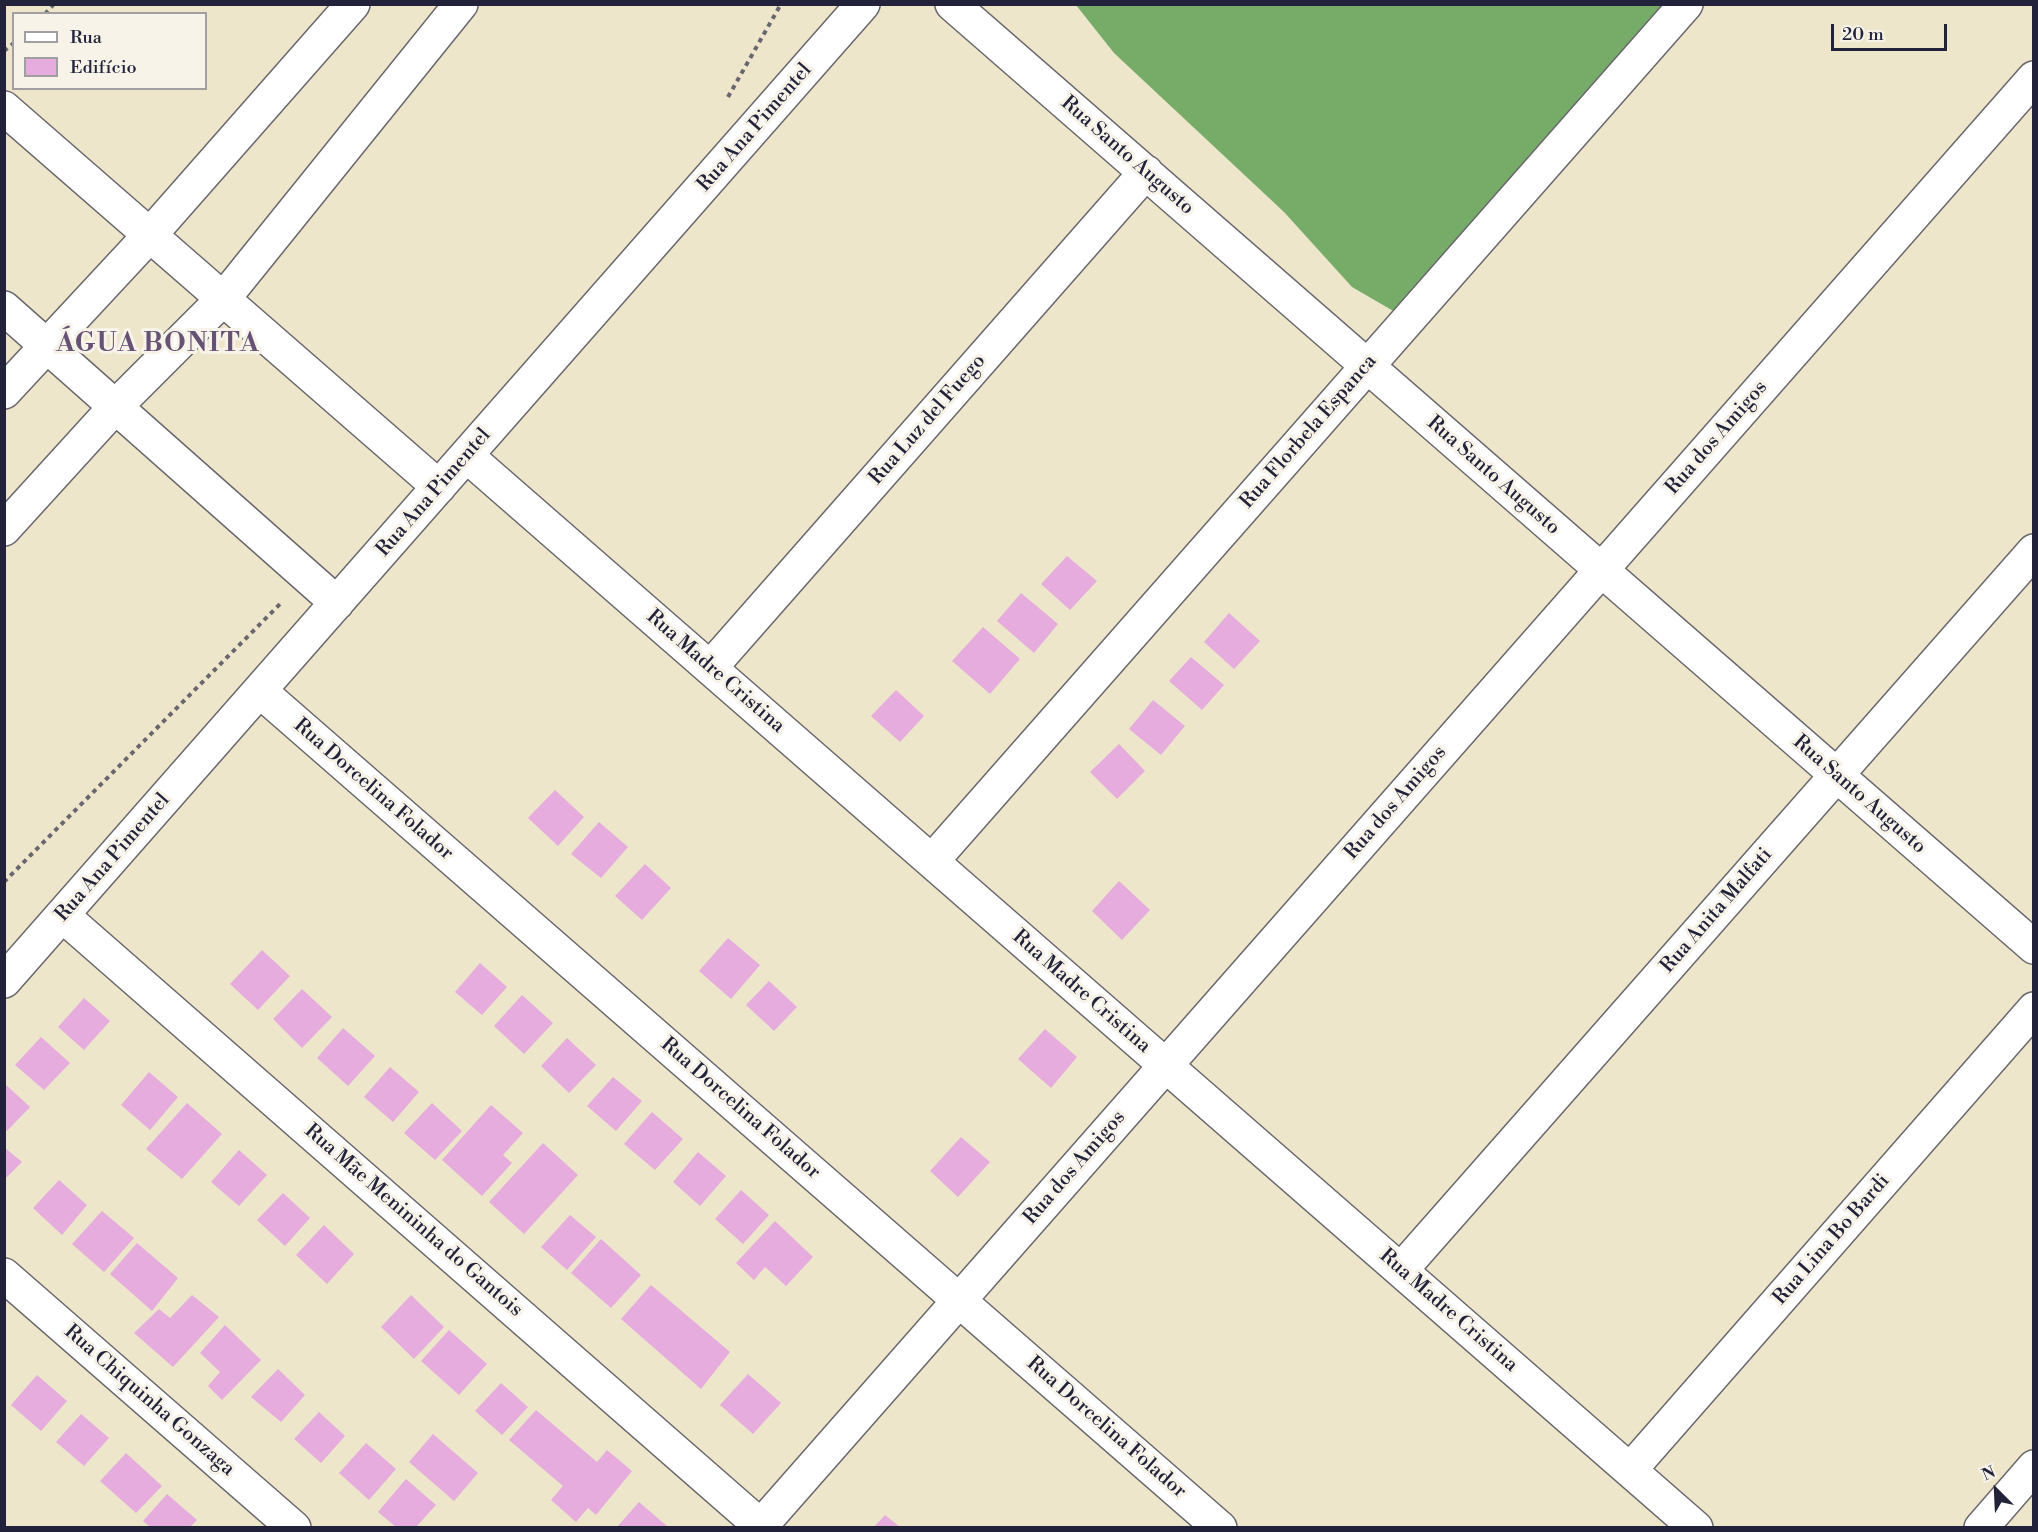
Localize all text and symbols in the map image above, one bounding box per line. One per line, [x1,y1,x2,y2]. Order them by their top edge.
legend [12,12,207,90]
scale bar [1834,12,1950,50]
text: 20 m [1842,23,1884,46]
text: Rua [70,26,102,49]
text: Edifício [70,56,137,79]
street label: Rua Ana Pimentel [693,59,817,197]
street label: Rua Santo Augusto [1055,92,1199,220]
district label: ÁGUA BONITA [56,329,260,361]
street label: Rua Luz del Fuego [865,350,991,490]
street label: Rua Florbela Espanca [1236,350,1382,514]
street label: Rua dos Amigos [1661,376,1773,500]
street label: Rua Santo Augusto [1421,412,1565,540]
street label: Rua Ana Pimentel [372,424,496,562]
street label: Rua Madre Cristina [641,605,789,739]
street label: Rua Dorcelina Folador [288,714,458,866]
street label: Rua Santo Augusto [1787,731,1931,859]
street label: Rua dos Amigos [1340,741,1452,865]
street label: Rua Ana Pimentel [51,789,175,927]
street label: Rua Anita Malfati [1656,844,1778,978]
street label: Rua Madre Cristina [1007,925,1155,1059]
street label: Rua Dorcelina Folador [655,1033,825,1185]
street label: Rua dos Amigos [1019,1106,1131,1230]
street label: Rua Mãe Menininha do Gantois [299,1120,527,1322]
street label: Rua Lina Bo Bardi [1769,1170,1895,1310]
street label: Rua Madre Cristina [1374,1244,1522,1378]
street label: Rua Chiquinha Gonzaga [59,1320,239,1482]
street label: Rua Dorcelina Folador [1021,1352,1191,1504]
north arrow [1966,1460,2026,1520]
text: N [1979,1462,1999,1485]

